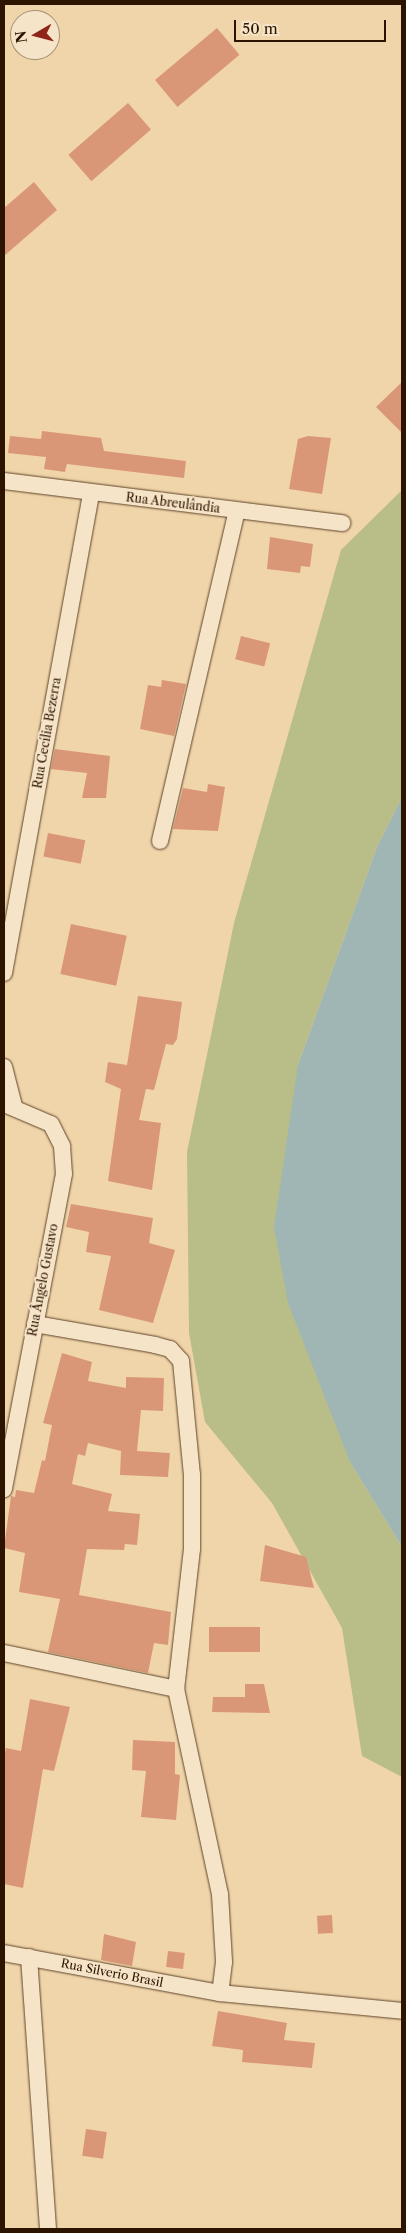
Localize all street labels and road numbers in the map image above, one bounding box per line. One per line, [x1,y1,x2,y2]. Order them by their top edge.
street label: Rua Abreulândia [125,490,221,516]
street label: Rua Cecília Bezerra [30,676,64,790]
street label: Rua Ângelo Gustavo [25,1222,61,1338]
street label: Rua Silverio Brasil [59,1956,165,1990]

